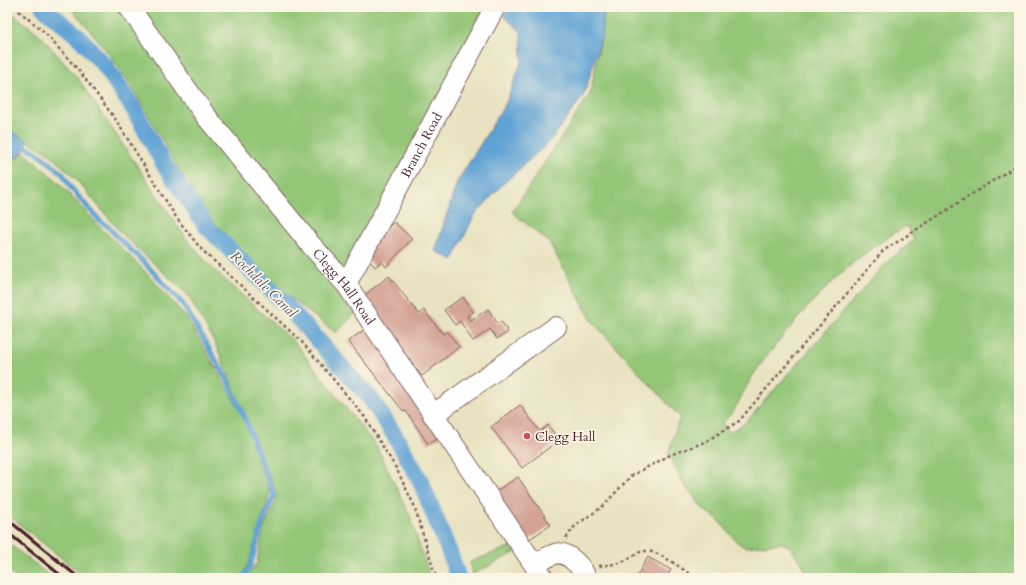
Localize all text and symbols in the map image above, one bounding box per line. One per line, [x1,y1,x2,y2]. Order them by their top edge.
street label: Branch Road [397,109,447,181]
street label: Clegg Hall Road [308,245,379,329]
water label: Rochdale Canal [226,247,302,323]
place label: Clegg Hall [535,428,596,446]
marker: Clegg Hall [522,431,532,441]

